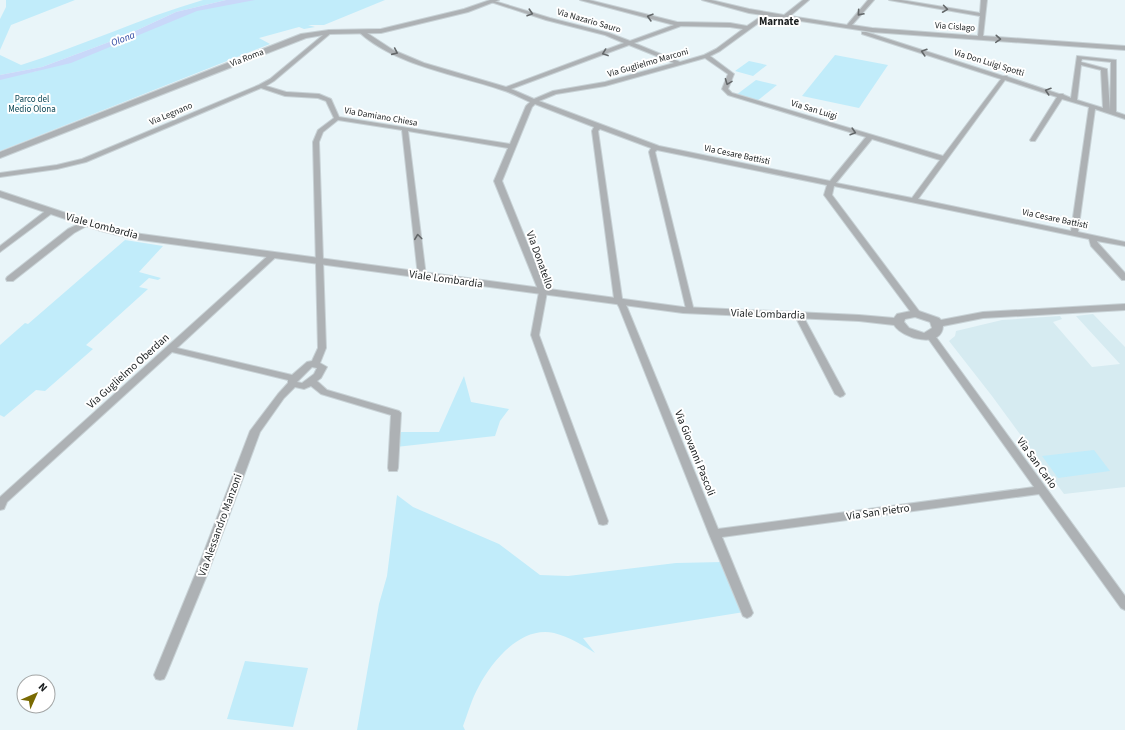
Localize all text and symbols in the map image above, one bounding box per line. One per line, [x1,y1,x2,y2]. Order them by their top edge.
one-way arrow [941,4,948,13]
street label: Via Nazario Sauro [556,6,623,36]
one-way arrow [526,8,533,17]
one-way arrow [857,9,864,16]
one-way arrow [647,13,654,22]
district label: Marnate [759,14,799,29]
street label: Via Cislago [934,19,976,35]
water label: Olona [109,28,138,50]
one-way arrow [995,35,1002,44]
street label: Via Guglielmo Marconi [606,45,690,81]
street label: Via Roma [228,46,266,70]
street label: Via Don Luigi Spotti [952,46,1026,80]
one-way arrow [391,48,398,56]
one-way arrow [602,48,609,57]
one-way arrow [921,48,928,57]
one-way arrow [725,78,733,85]
one-way arrow [1045,87,1052,96]
park label: Parco del Medio Olona [8,93,56,116]
street label: Via San Luigi [789,97,839,123]
street label: Via Legnano [147,99,195,129]
street label: Via Damiano Chiesa [343,104,419,130]
one-way arrow [850,127,857,136]
street label: Via Cesare Battisti [703,142,771,168]
street label: Via Cesare Battisti [1021,206,1089,232]
street label: Viale Lombardia [64,209,140,243]
street label: Via Donatello [523,229,557,291]
one-way arrow [413,234,422,240]
street label: Viale Lombardia [408,266,484,292]
street label: Viale Lombardia [731,305,805,323]
street label: Via Guglielmo Oberdan [84,330,172,412]
street label: Via Giovanni Pascoli [671,408,719,498]
street label: Via San Carlo [1013,434,1061,492]
street label: Via Alessandro Manzoni [194,472,246,578]
street label: Via San Pietro [846,500,910,524]
north arrow [16,674,56,714]
text: N [35,679,51,695]

